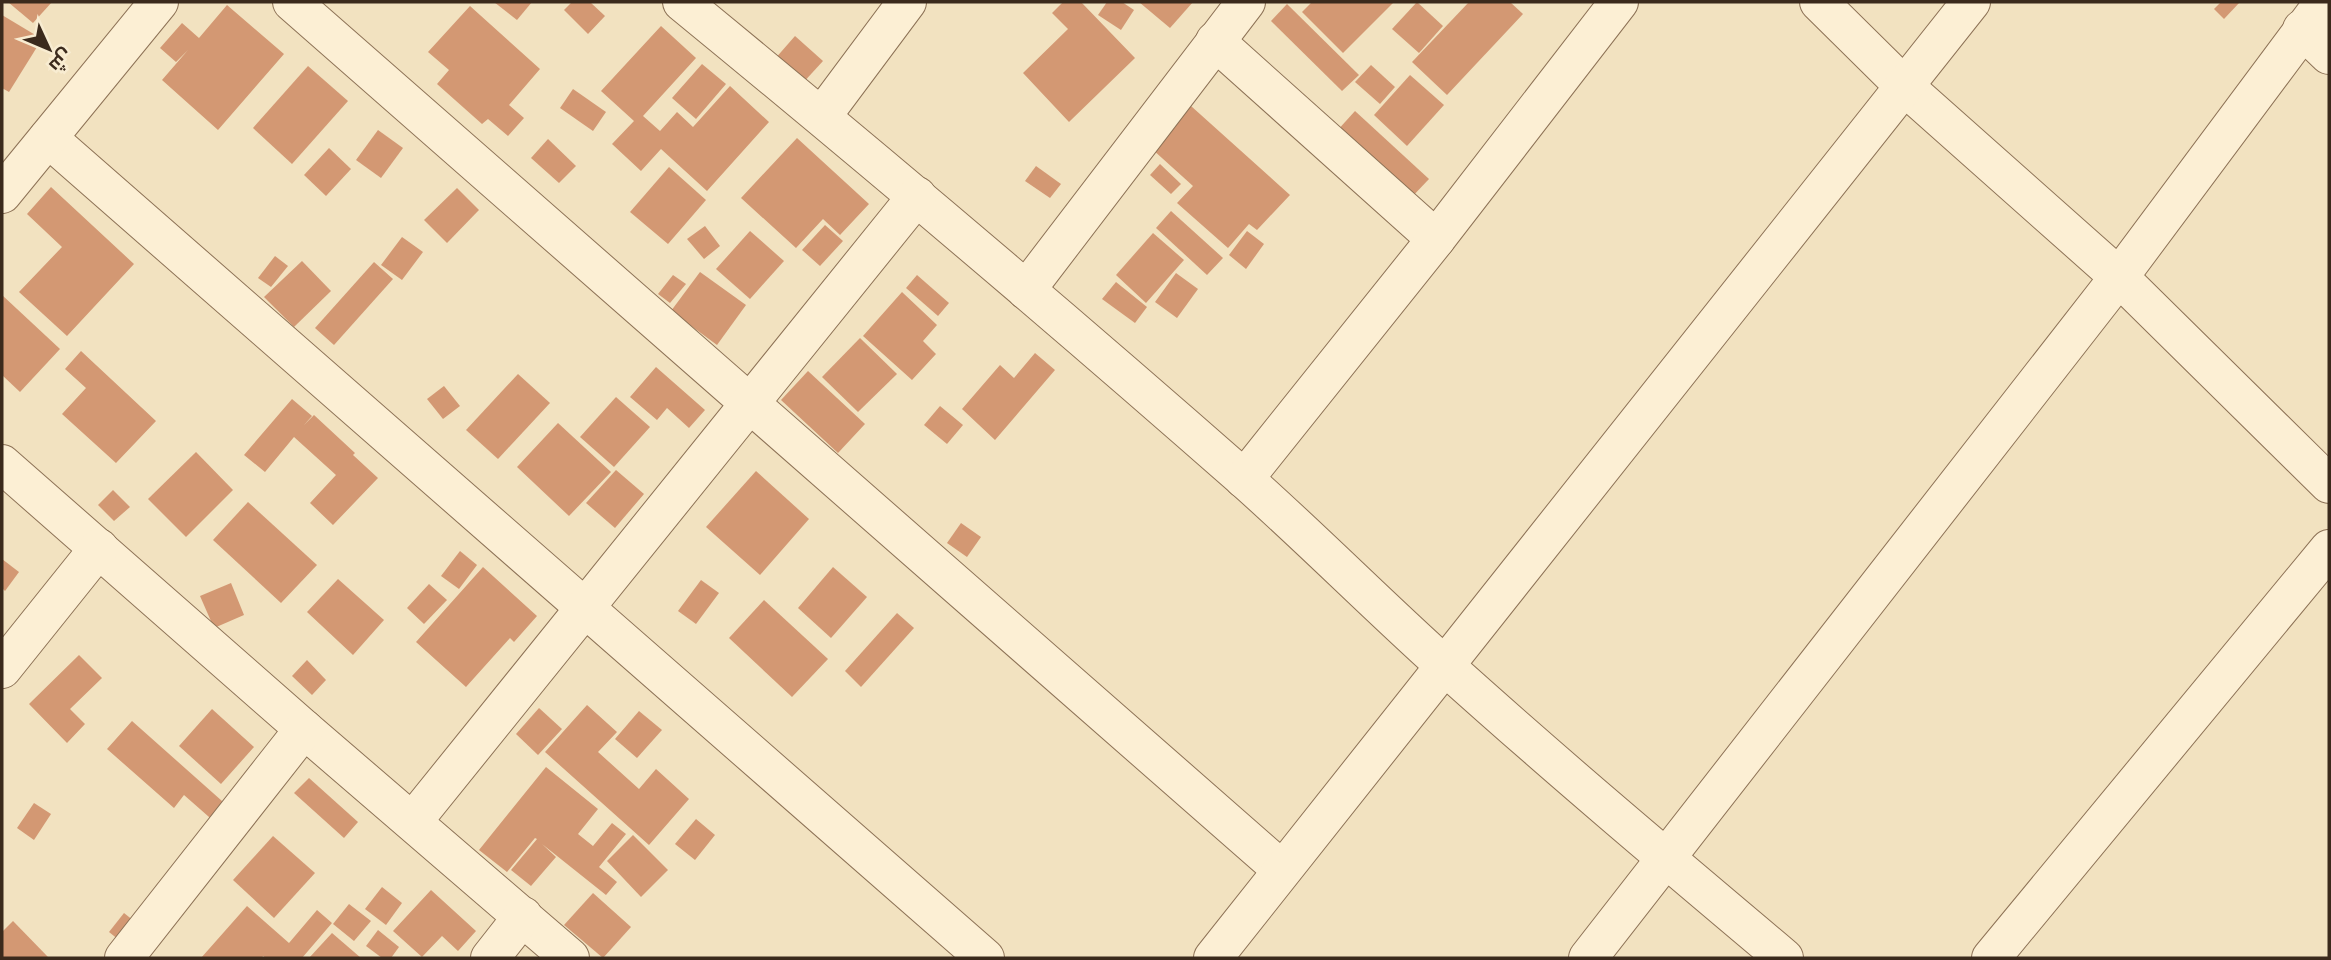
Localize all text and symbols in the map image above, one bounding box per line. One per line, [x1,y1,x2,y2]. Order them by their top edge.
north arrow [14,14,84,84]
text: ش [43,43,80,80]

